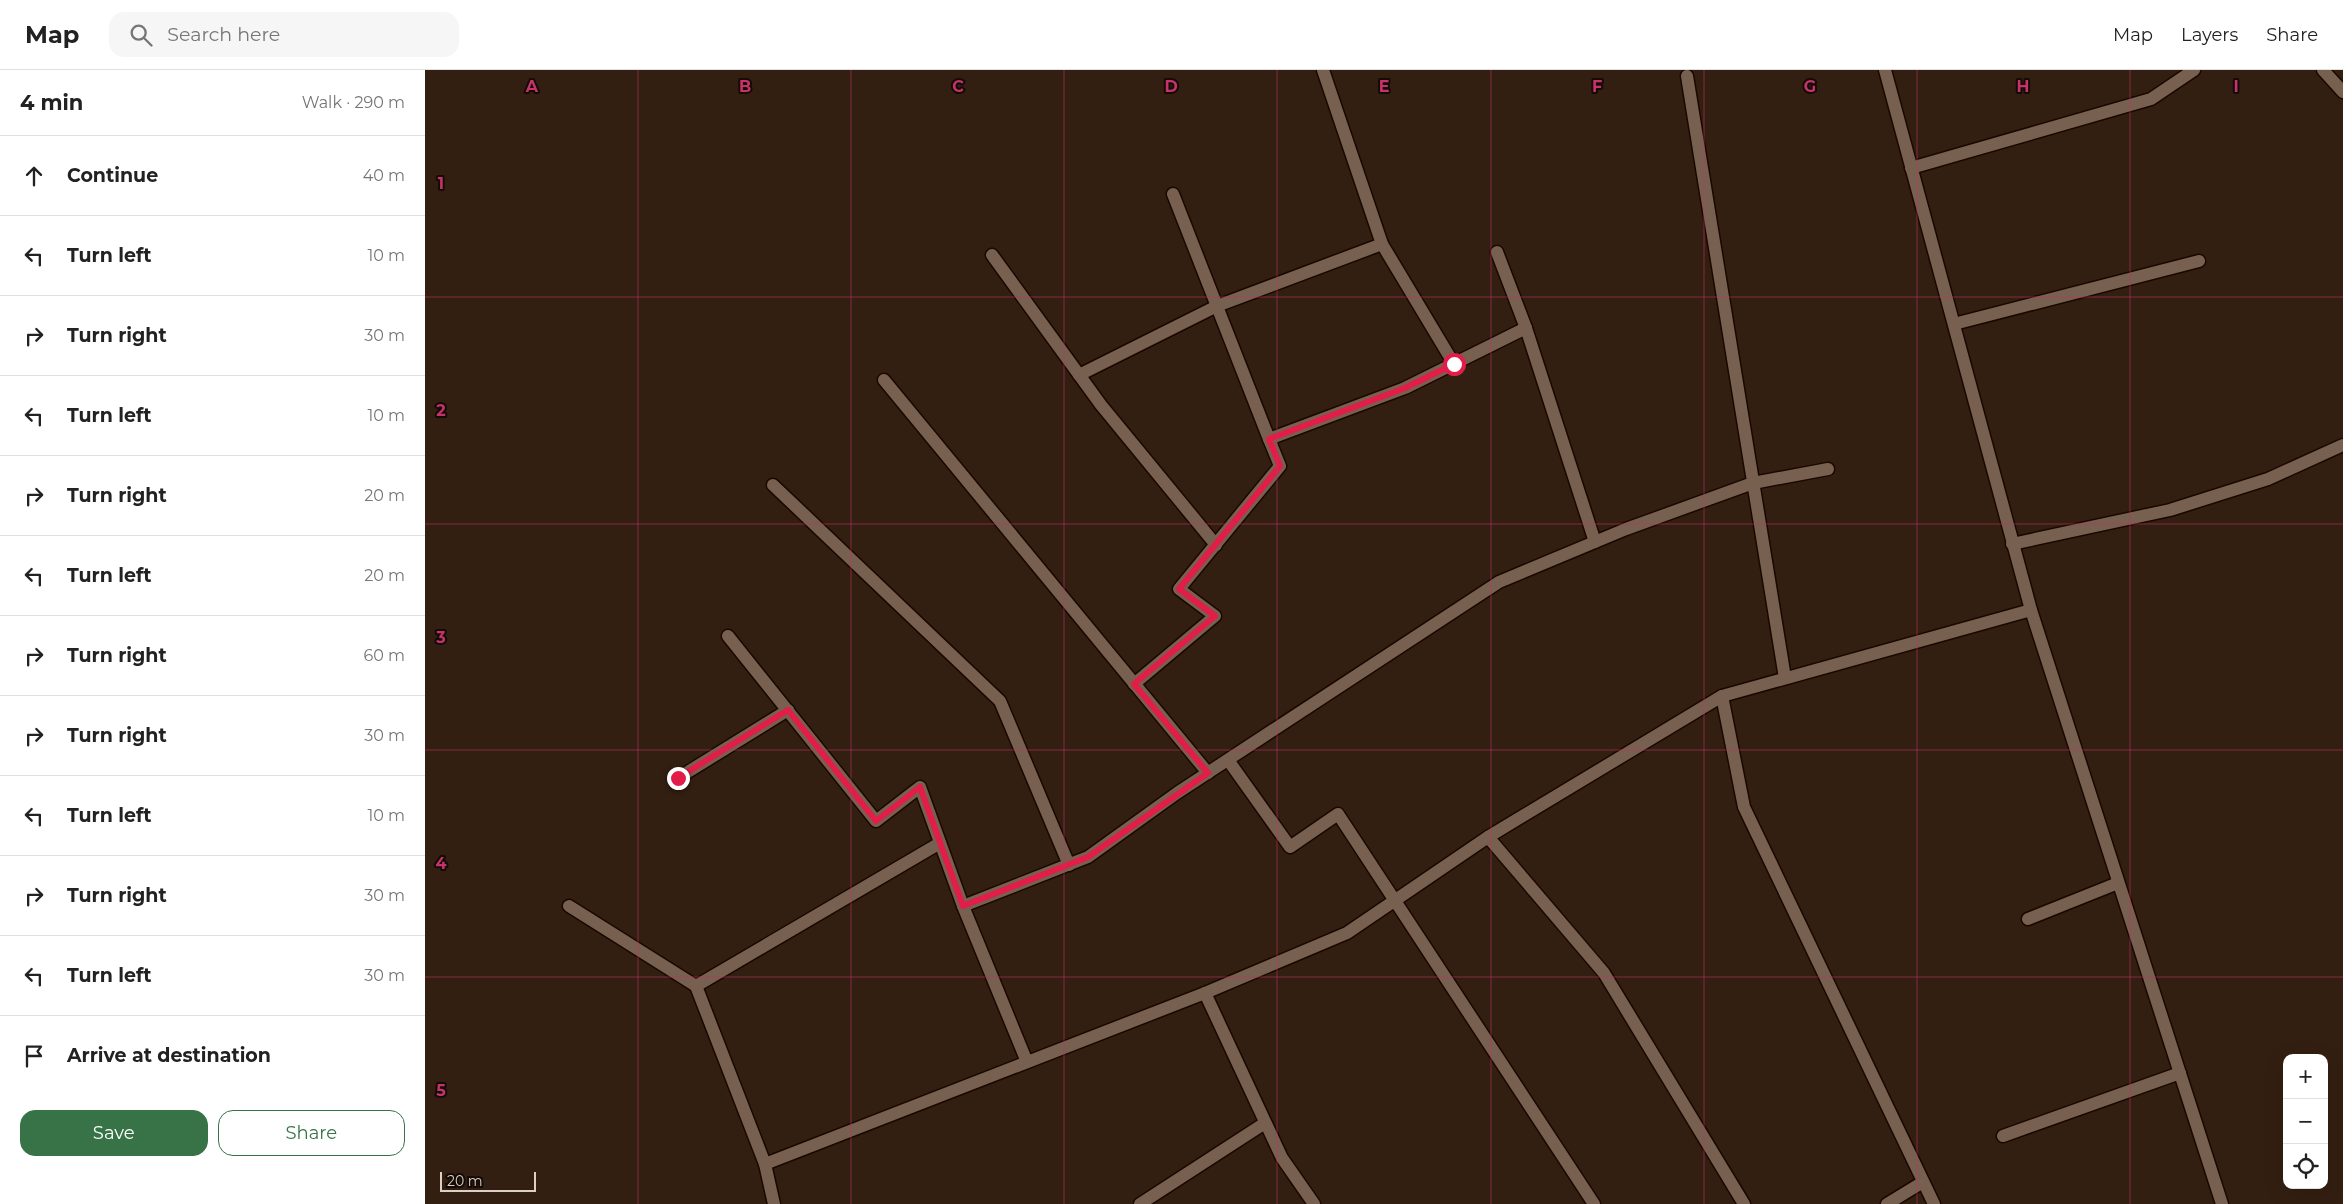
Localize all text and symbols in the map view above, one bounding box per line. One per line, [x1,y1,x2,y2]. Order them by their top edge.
search box [109,12,459,57]
text: Map [25,20,79,49]
icon: search [127,21,155,49]
text: Search here [167,23,280,46]
text: Map [2113,24,2153,46]
text: Layers [2181,24,2238,46]
text: Share [2266,24,2318,46]
text: A [525,77,539,96]
text: B [739,77,751,96]
text: C [952,77,964,96]
text: D [1164,77,1178,96]
text: E [1379,77,1389,96]
text: F [1592,77,1602,96]
text: G [1804,77,1816,96]
text: H [2017,77,2029,96]
text: I [2233,77,2239,96]
text: 4 min [20,90,83,115]
text: Walk · 290 m [302,93,405,112]
icon: ahead [20,162,48,190]
text: Continue [67,164,158,187]
text: 40 m [363,166,405,185]
text: 1 [438,174,444,193]
icon: left [20,242,48,270]
text: Turn left [67,244,152,267]
text: 10 m [367,246,405,265]
icon: right [20,322,48,350]
text: Turn right [67,324,167,347]
text: 30 m [364,326,405,345]
route start [1443,353,1466,376]
text: 2 [436,401,446,420]
icon: left [20,402,48,430]
text: Turn left [67,404,152,427]
text: 10 m [367,406,405,425]
icon: right [20,482,48,510]
text: Turn right [67,484,167,507]
text: 20 m [364,486,405,505]
icon: left [20,562,48,590]
text: Turn left [67,564,152,587]
text: 20 m [364,566,405,585]
text: 3 [435,628,446,647]
icon: right [20,642,48,670]
text: Turn right [67,644,167,667]
text: 60 m [363,646,405,665]
icon: right [20,722,48,750]
text: Turn right [67,724,167,747]
text: 30 m [364,726,405,745]
route end [667,767,690,790]
icon: left [20,802,48,830]
text: Turn left [67,804,152,827]
text: 10 m [367,806,405,825]
text: 4 [435,854,447,873]
icon: right [20,882,48,910]
text: Turn right [67,884,167,907]
text: 30 m [364,886,405,905]
icon: left [20,962,48,990]
text: Turn left [67,964,152,987]
text: 30 m [364,966,405,985]
icon: arrive [20,1042,48,1070]
text: Arrive at destination [67,1044,271,1067]
map controls [2283,1054,2328,1189]
button: + [2283,1054,2328,1099]
text: 5 [436,1081,446,1100]
button: − [2283,1099,2328,1144]
button: Save [20,1110,208,1156]
button: Share [218,1110,405,1156]
button: locate [2283,1144,2328,1189]
scale bar [440,1169,536,1192]
text: 20 m [447,1172,483,1190]

